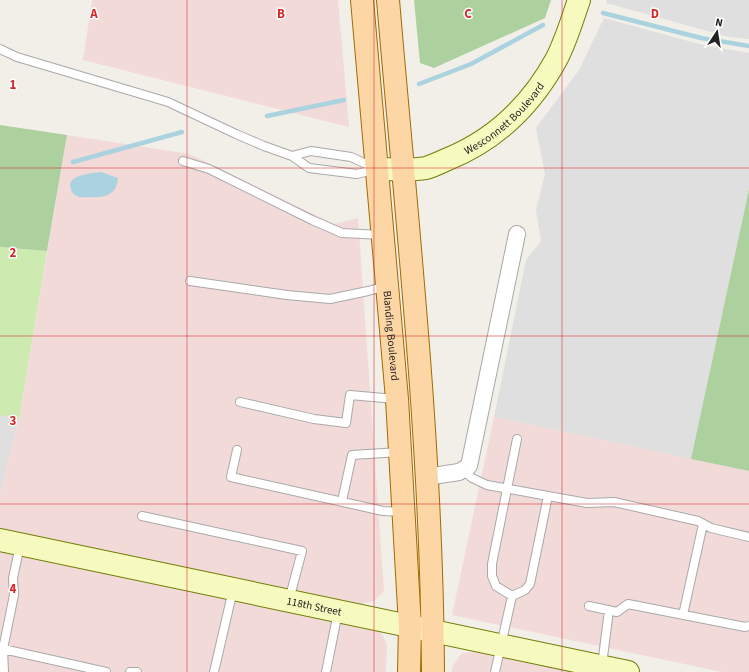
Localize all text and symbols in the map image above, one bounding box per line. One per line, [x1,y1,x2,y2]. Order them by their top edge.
text: A [89,5,98,23]
text: B [277,5,285,23]
text: C [464,5,472,23]
text: D [651,5,659,23]
north arrow [697,12,737,52]
text: N [714,15,724,31]
text: 1 [10,76,17,94]
street label: Wesconnett Boulevard [462,79,548,158]
text: 2 [10,244,17,262]
street label: Blanding Boulevard [380,290,402,381]
text: 3 [10,412,17,430]
text: 4 [10,580,17,598]
street label: 118th Street [285,593,343,620]

